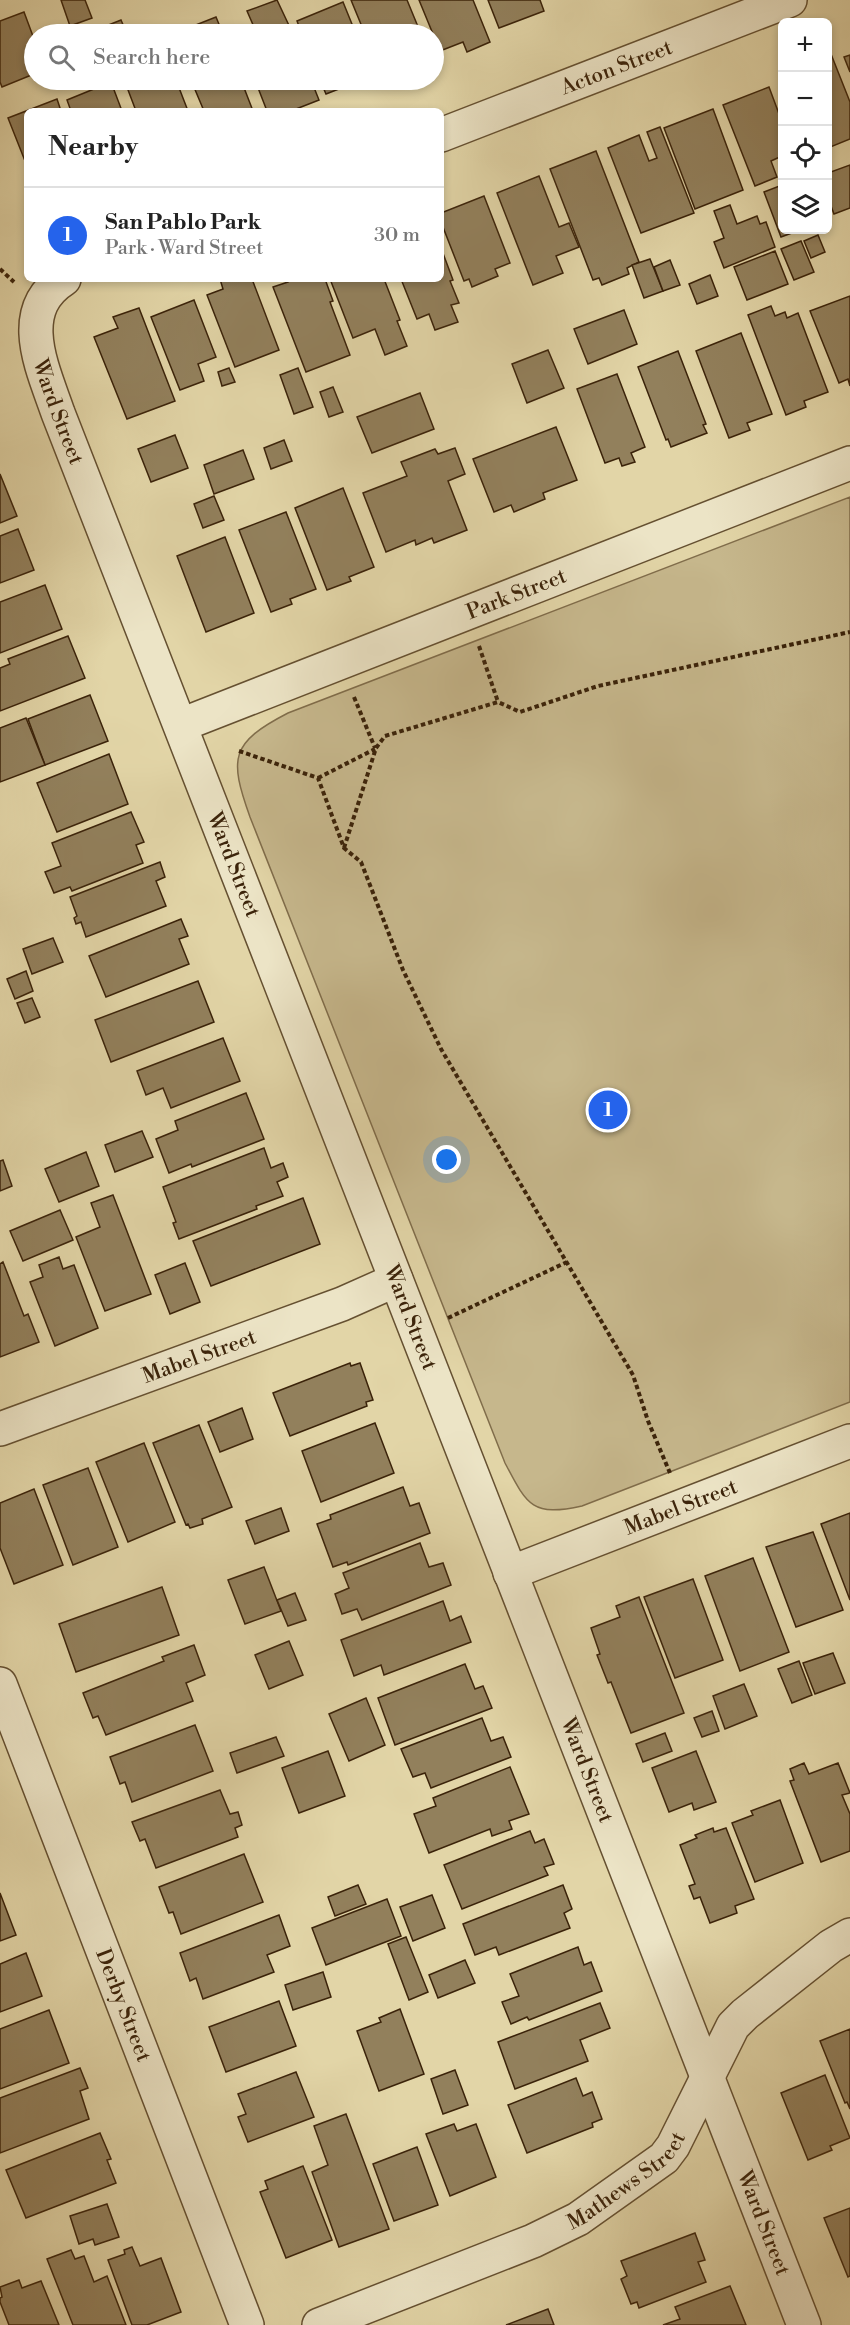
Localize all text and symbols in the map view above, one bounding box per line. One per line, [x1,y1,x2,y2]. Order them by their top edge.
map controls [778,18,832,234]
button: + [778,18,832,72]
search box [24,24,444,90]
street label: Acton Street [556,35,677,102]
icon: search [45,41,78,74]
text: Search here [93,44,210,71]
button: − [778,72,832,126]
button: locate [778,126,832,180]
text: Nearby [48,131,138,163]
button: layers [778,180,832,234]
text: San Pablo Park [105,209,261,236]
text: 1 [63,223,72,248]
text: 30 m [374,223,420,248]
text: Park · Ward Street [105,236,263,261]
street label: Ward Street [26,355,89,469]
street label: Park Street [463,563,571,626]
street label: Ward Street [201,808,266,922]
pin: 1 [588,1088,628,1132]
your location [432,1145,461,1174]
street label: Ward Street [377,1261,442,1374]
street label: Mabel Street [139,1324,261,1390]
street label: Mabel Street [621,1474,742,1541]
street label: Ward Street [554,1713,619,1827]
street label: Derby Street [89,1945,157,2066]
street label: Mathews Street [563,2127,692,2236]
street label: Ward Street [731,2166,796,2280]

